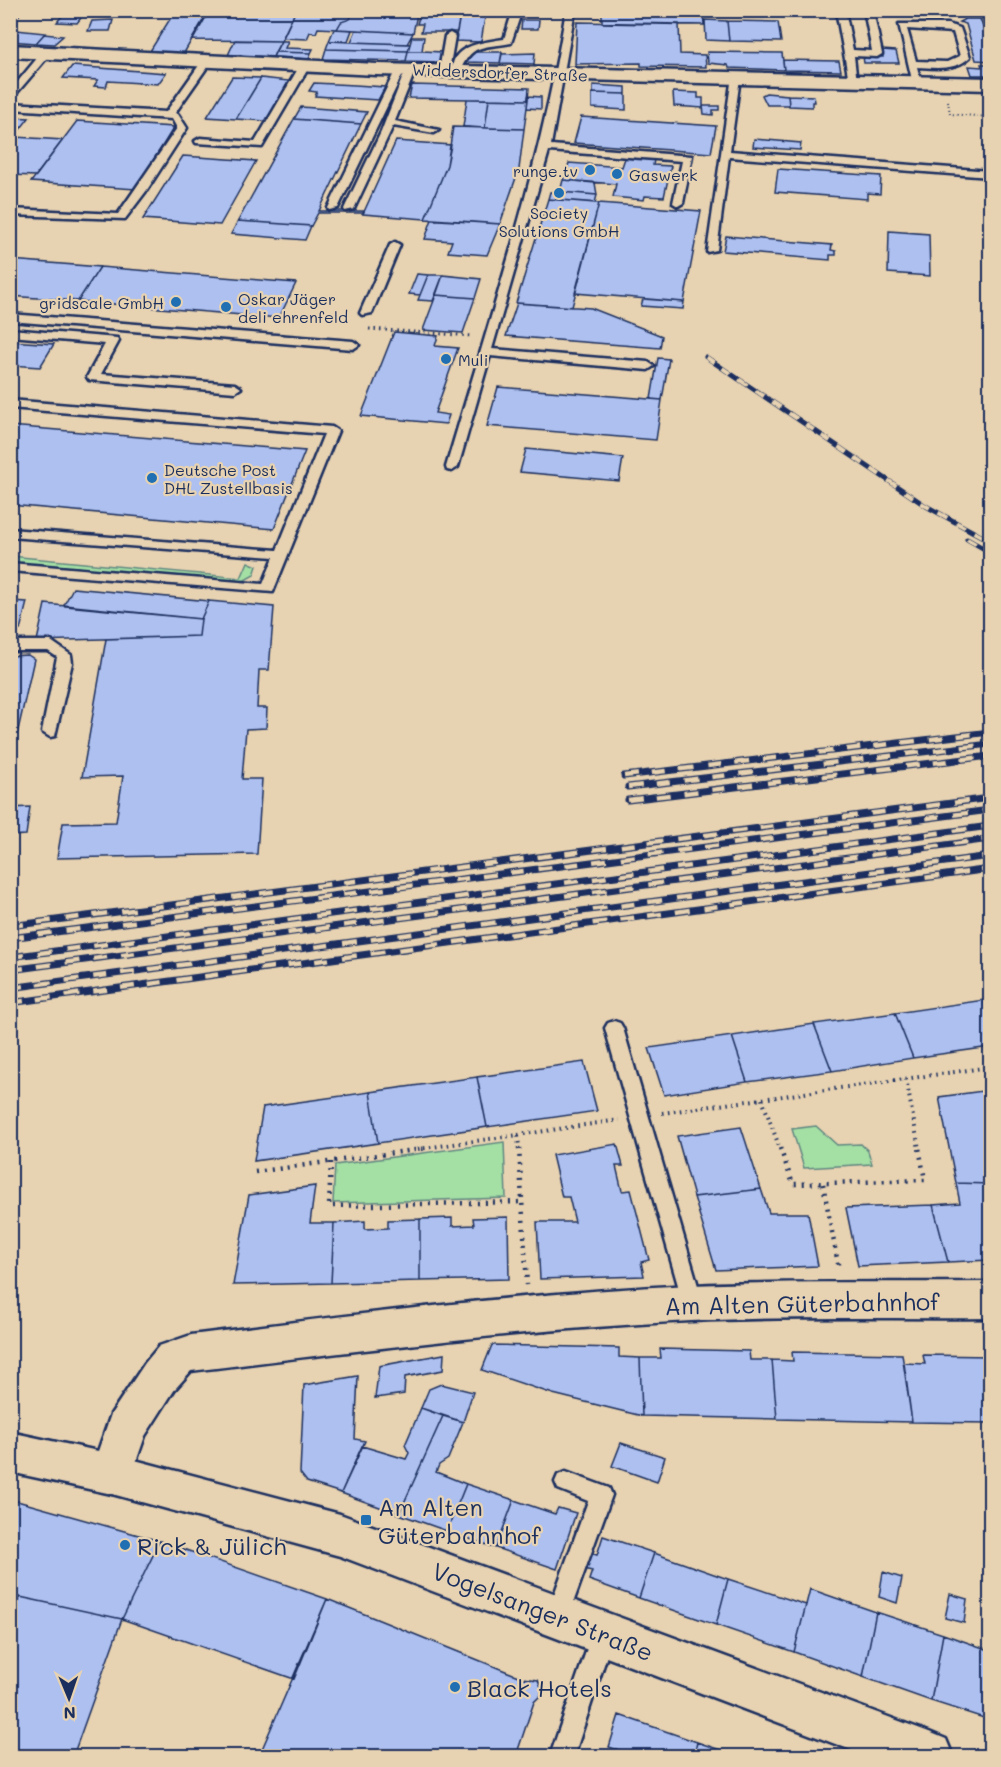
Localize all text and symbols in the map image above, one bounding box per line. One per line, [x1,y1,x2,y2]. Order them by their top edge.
street label: Widdersdorfer Straße [412,58,588,86]
place label: runge.tv [513,160,578,181]
marker: runge.tv [583,163,597,177]
place label: Gaswerk [629,164,697,185]
marker: Gaswerk [610,167,624,181]
marker: Society Solutions GmbH [552,186,566,200]
place label: Society Solutions GmbH [499,202,619,241]
place label: Oskar Jäger deli ehrenfeld [238,288,348,327]
place label: gridscale GmbH [39,292,164,313]
marker: gridscale GmbH [169,295,183,309]
marker: Oskar Jäger deli ehrenfeld [219,300,233,314]
place label: Muli [458,349,488,370]
marker: Muli [439,352,453,366]
place label: Deutsche Post DHL Zustellbasis [164,459,293,498]
marker: Deutsche Post DHL Zustellbasis [145,471,159,485]
street label: Am Alten Güterbahnhof [664,1285,940,1321]
place label: Am Alten Güterbahnhof [378,1491,541,1550]
marker: Am Alten Güterbahnhof [359,1513,373,1527]
place label: Rick & Jülich [137,1530,287,1561]
marker: Rick & Jülich [118,1538,132,1552]
street label: Vogelsanger Straße [428,1555,658,1667]
north arrow [39,1668,99,1728]
place label: Black Hotels [467,1672,612,1703]
marker: Black Hotels [448,1680,462,1694]
text: N [63,1703,76,1724]

